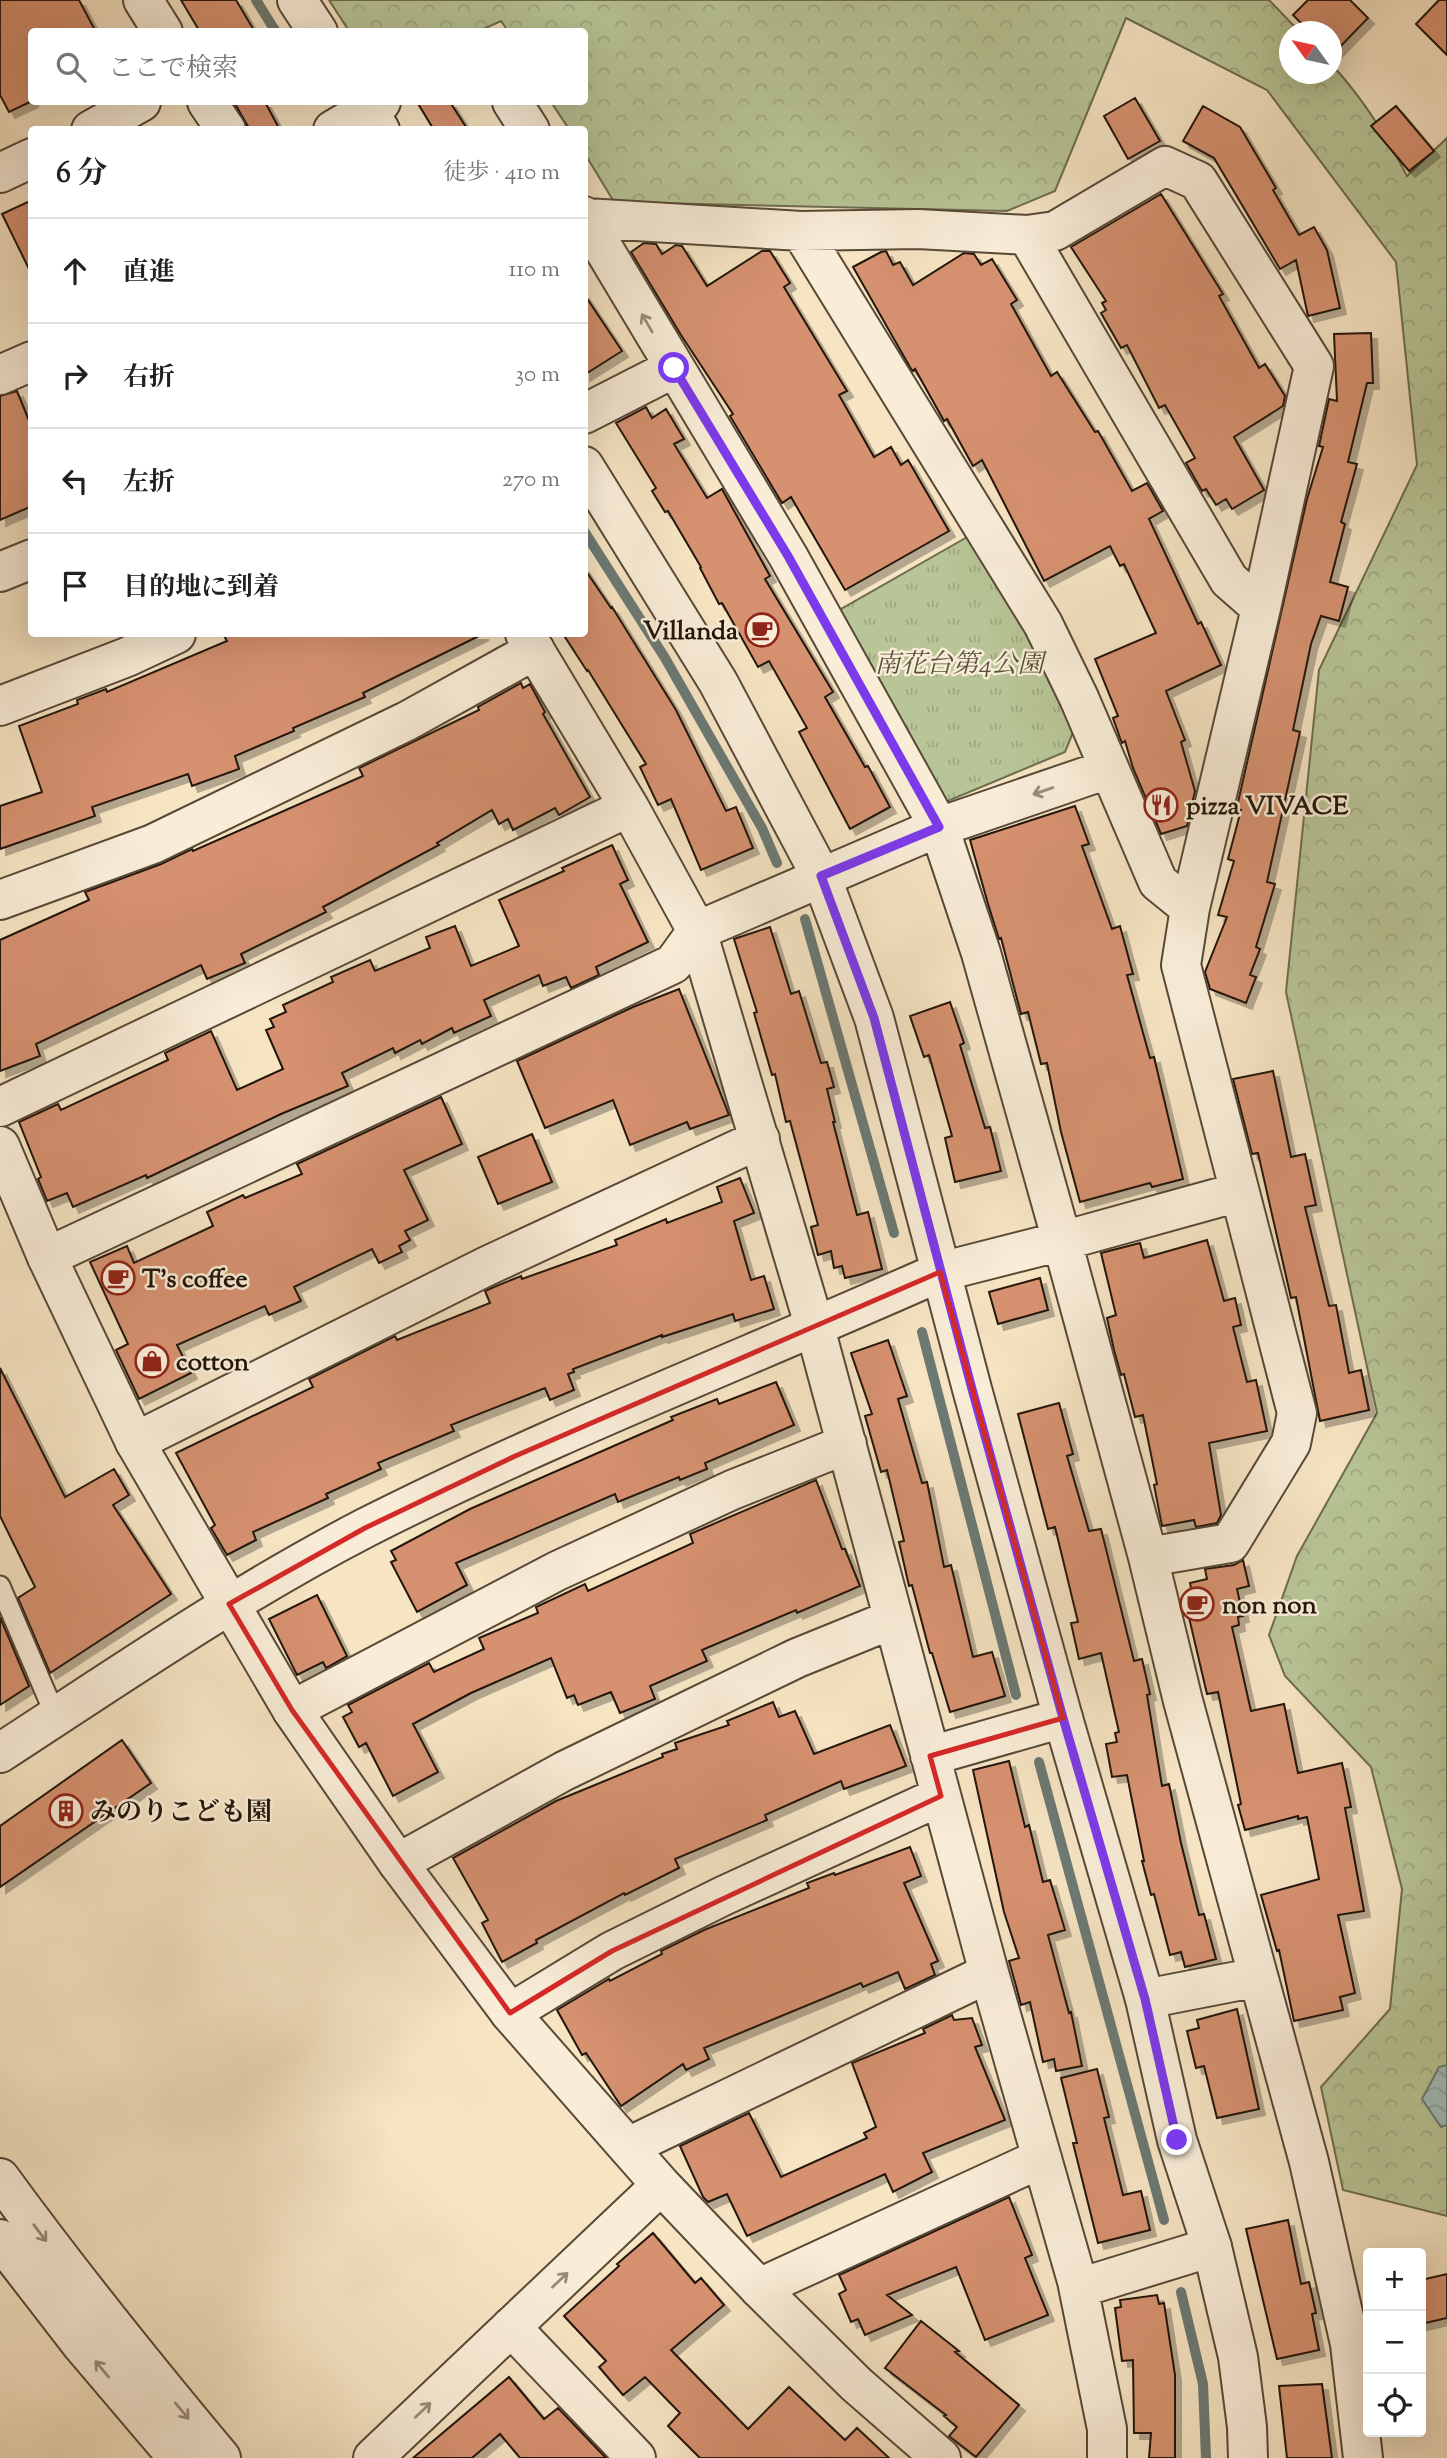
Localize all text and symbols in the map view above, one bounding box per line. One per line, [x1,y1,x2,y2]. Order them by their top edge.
north arrow [1279,21,1342,84]
search box [28,28,588,105]
icon: search [52,48,90,86]
text: ここで検索 [108,51,238,88]
text: 6 分 [56,153,107,196]
text: 徒歩 · 410 m [443,157,560,190]
icon: ahead [56,252,94,290]
text: 110 m [509,254,560,287]
text: 直進 [123,255,175,292]
one-way arrow [640,313,654,333]
route start [658,352,689,383]
icon: right [56,357,94,395]
text: 30 m [515,359,560,392]
text: 右折 [123,360,175,397]
icon: left [56,462,94,500]
text: 270 m [502,464,560,497]
text: 左折 [123,465,175,502]
icon: arrive [56,567,94,605]
text: 目的地に到着 [123,570,279,607]
cafe icon: Villanda [743,611,781,649]
place label: Villanda [643,614,738,651]
park label: 南花台第4公園 [875,647,1047,684]
one-way arrow [1033,786,1055,798]
restaurant icon: pizza VIVACE [1142,786,1180,824]
place label: pizza VIVACE [1186,789,1349,826]
cafe icon: T's coffee [99,1259,137,1297]
place label: T's coffee [142,1262,248,1299]
shop icon: cotton [133,1342,171,1380]
place label: cotton [176,1345,250,1382]
cafe icon: non non [1178,1585,1216,1623]
place label: non non [1222,1588,1318,1625]
building icon: みのりこども園 [47,1792,85,1830]
place label: みのりこども園 [90,1795,272,1832]
route end [1161,2124,1192,2155]
one-way arrow [33,2223,48,2242]
map controls [1363,2248,1426,2437]
button: + [1363,2248,1426,2311]
one-way arrow [551,2271,568,2288]
button: − [1363,2311,1426,2374]
one-way arrow [95,2360,110,2378]
button: locate [1363,2374,1426,2437]
one-way arrow [174,2402,190,2420]
one-way arrow [414,2402,431,2419]

